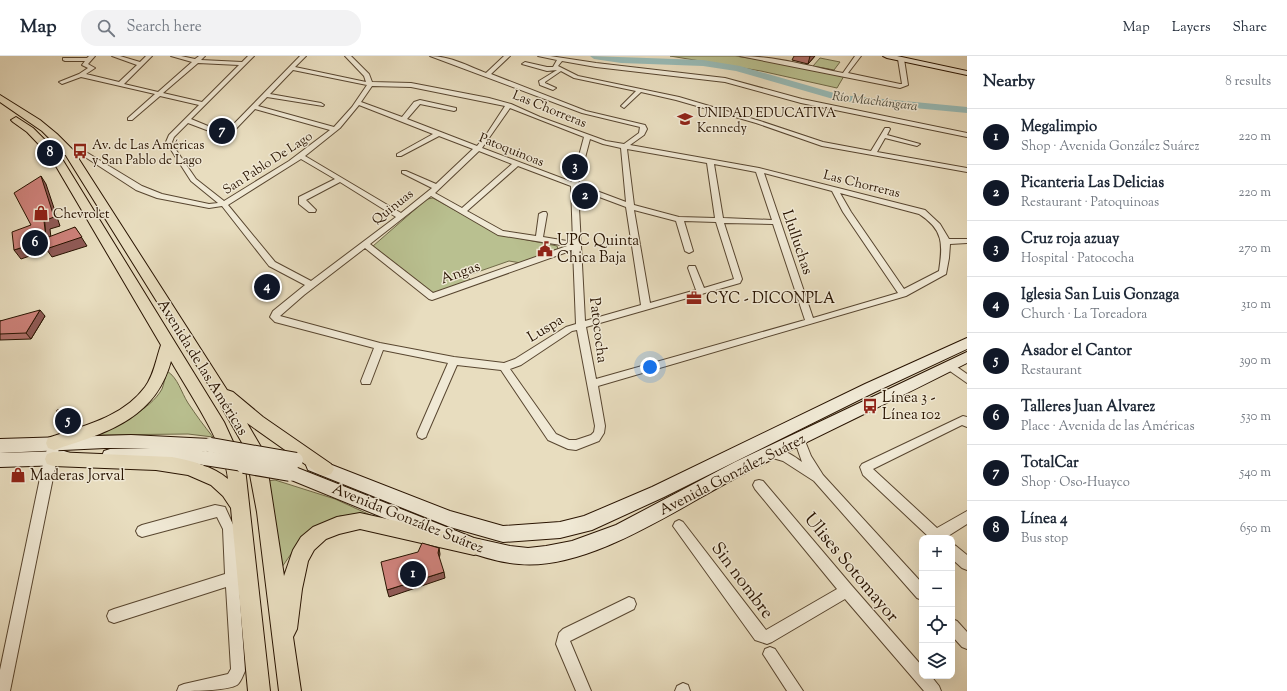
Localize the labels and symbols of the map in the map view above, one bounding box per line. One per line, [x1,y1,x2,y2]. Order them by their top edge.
street label: Las Chorreras [509,87,589,133]
water label: Río Machángara [831,88,919,116]
place label: UNIDAD EDUCATIVA Kennedy [697,105,837,138]
school or university icon: UNIDAD EDUCATIVA Kennedy [676,110,694,128]
pin: 7 [209,116,235,146]
street label: San Pablo De Lago [220,128,317,199]
street label: Patoquinoas [476,130,546,172]
place label: Av. de Las Américas y San Pablo de Lago [92,137,204,170]
pin: 8 [37,138,63,168]
bus stop icon: Av. de Las Américas y San Pablo de Lago [71,142,89,160]
pin: 3 [562,152,588,182]
street label: Las Chorreras [821,167,902,203]
pin: 2 [572,181,598,211]
street label: Quinuas [369,186,418,230]
shop icon: Chevrolet [32,204,50,222]
place label: Chevrolet [53,206,110,224]
street label: Llulluchas [776,207,817,278]
pin: 6 [22,228,48,258]
place label: UPC Quinta Chica Baja [557,231,639,269]
public building icon: UPC Quinta Chica Baja [536,240,554,258]
street label: Angas [438,256,483,290]
pin: 4 [254,272,280,302]
office icon: CYC - DICONPLA [685,289,703,307]
place label: CYC - DICONPLA [706,289,835,310]
street label: Avenida de las Américas [151,296,252,440]
street label: Patococha [583,296,612,364]
street label: Luspa [524,310,568,348]
your location [640,357,660,377]
place label: Línea 3 - Línea 102 [882,388,941,426]
bus stop icon: Línea 3 - Línea 102 [861,397,879,415]
pin: 5 [55,406,81,436]
street label: Avenida González Suárez [656,429,810,521]
shop icon: Maderas Jorval [9,466,27,484]
place label: Maderas Jorval [30,466,125,487]
street label: Avenida González Suárez [328,479,487,560]
street label: Ulises Sotomayor [797,508,904,629]
street label: Sin nombre [704,537,779,625]
pin: 1 [400,559,426,589]

